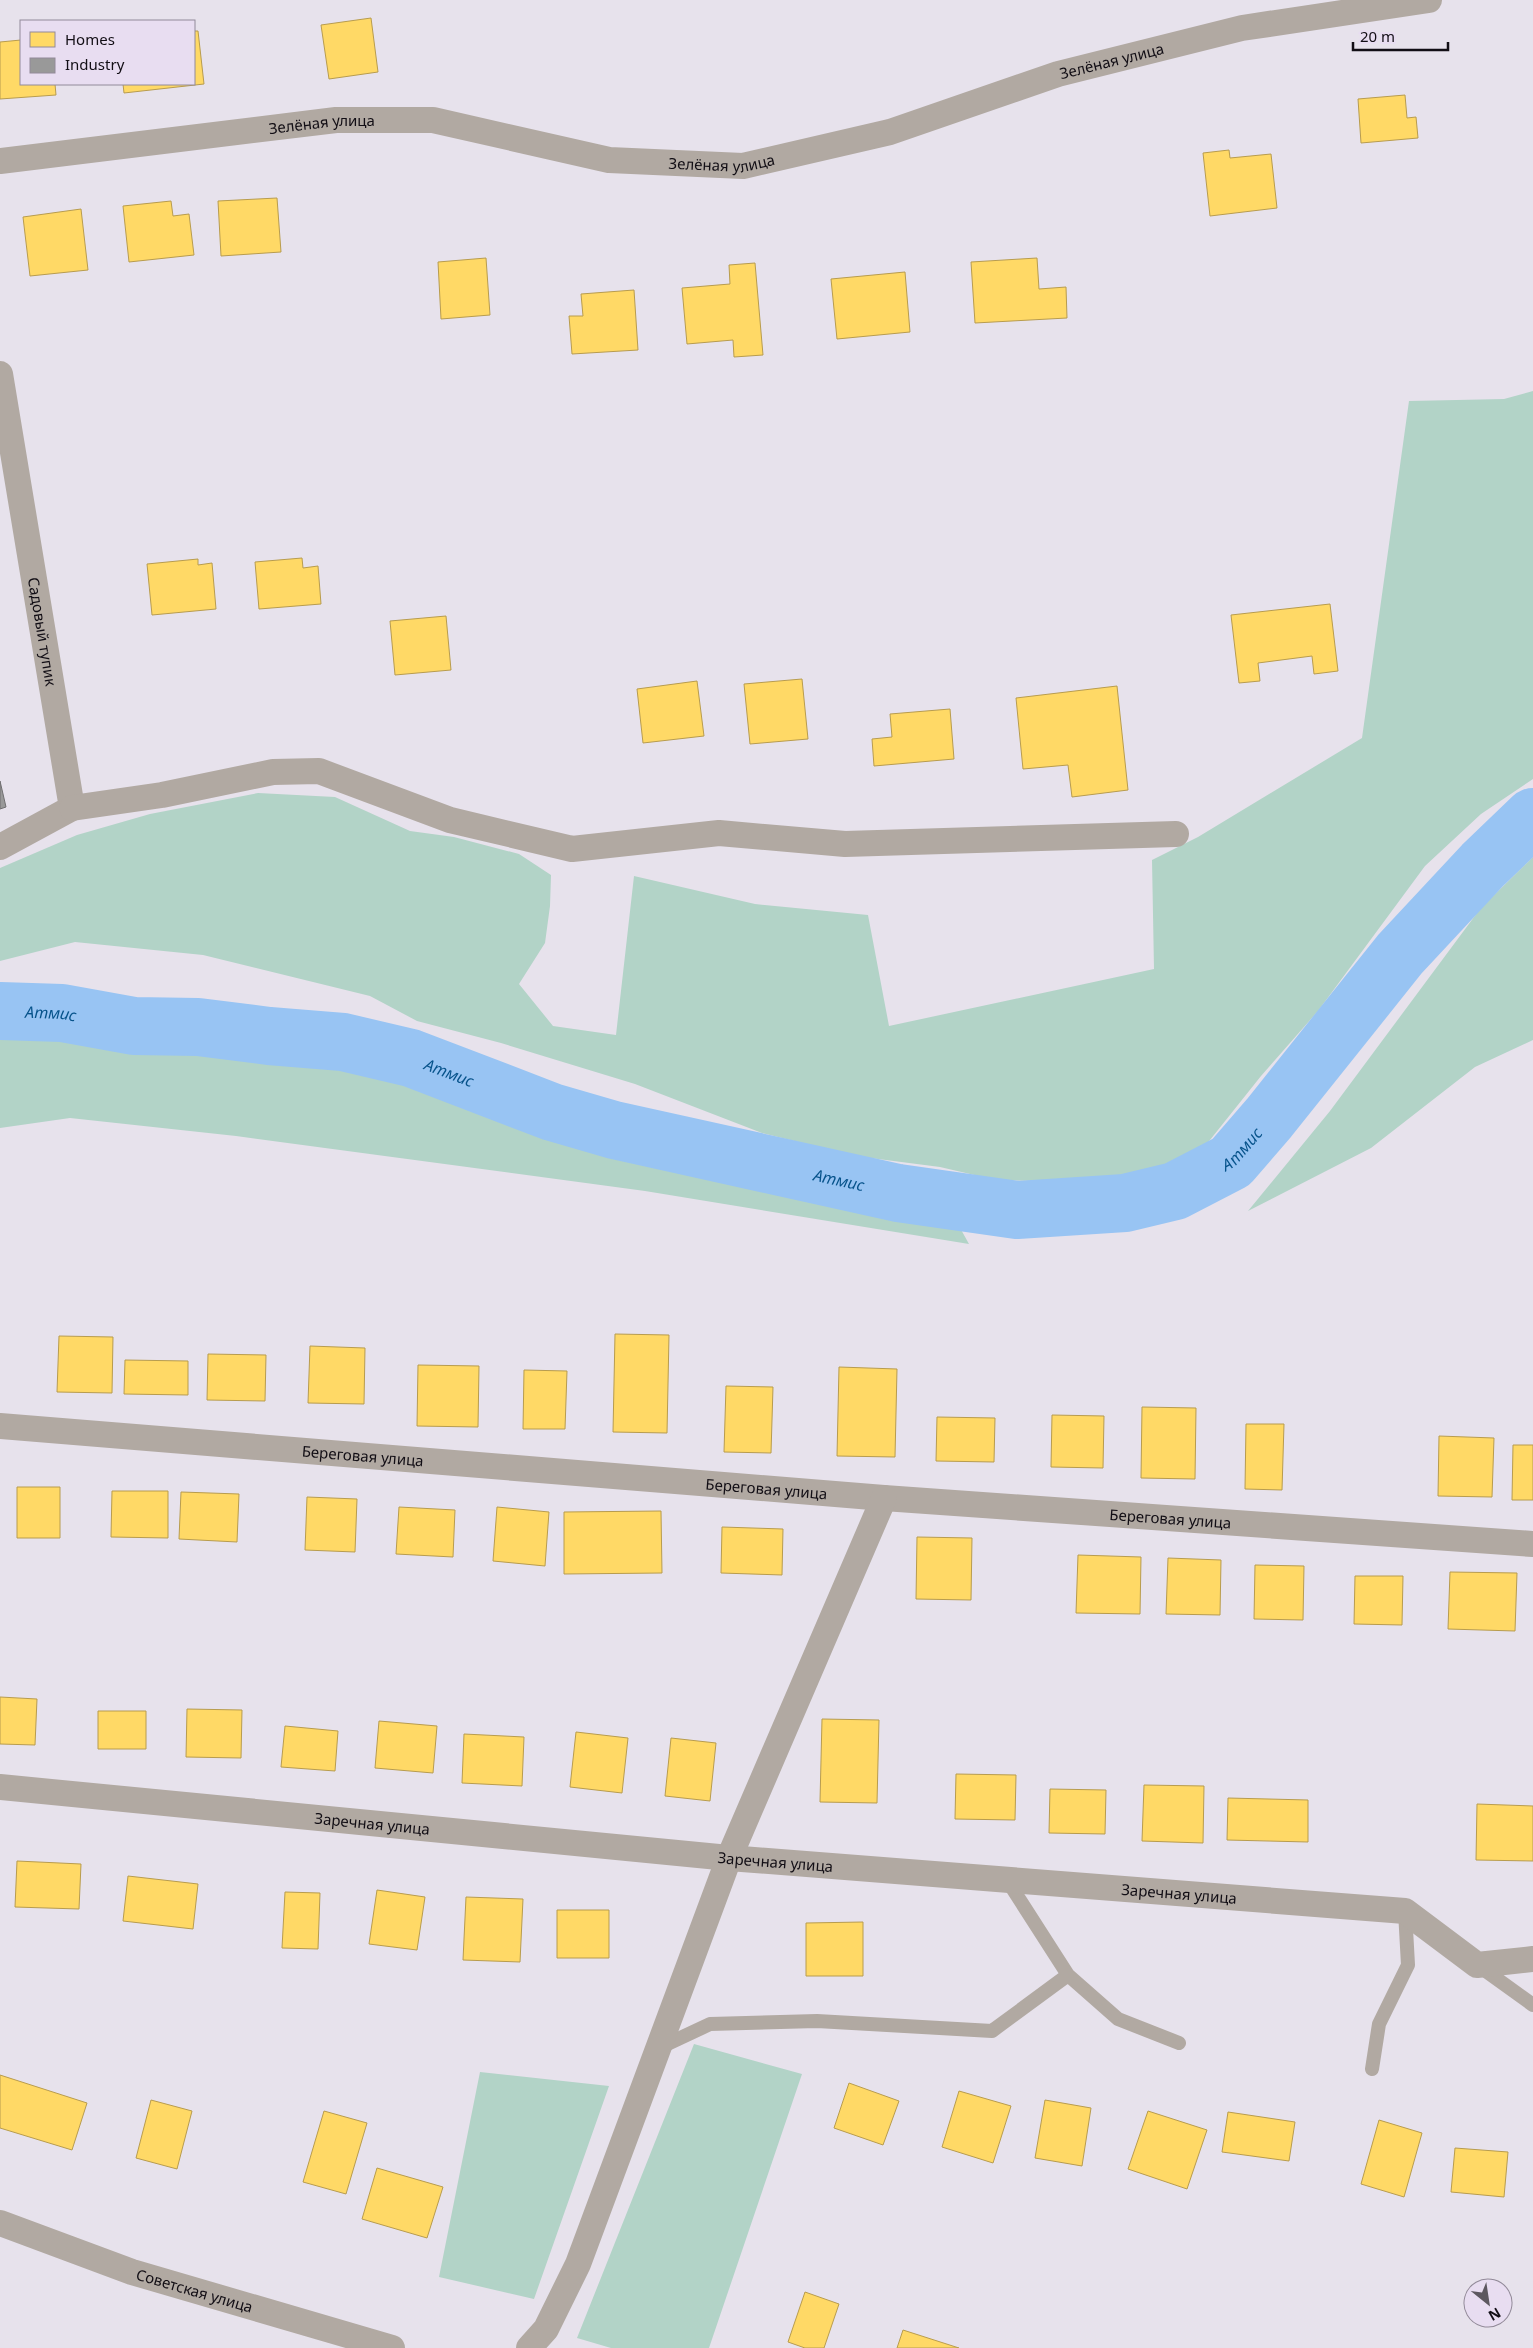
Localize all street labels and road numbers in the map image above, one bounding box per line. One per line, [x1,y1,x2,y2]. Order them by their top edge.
street label: Зелёная улица [1057,38,1166,83]
street label: Зелёная улица [267,110,375,138]
street label: Зелёная улица [668,149,777,177]
street label: Садовый тупик [24,576,62,687]
street label: Береговая улица [301,1441,424,1470]
street label: Береговая улица [705,1474,828,1503]
street label: Береговая улица [1109,1504,1232,1533]
street label: Заречная улица [314,1808,431,1839]
street label: Заречная улица [717,1847,834,1876]
street label: Заречная улица [1121,1879,1238,1908]
street label: Советская улица [134,2264,255,2317]

